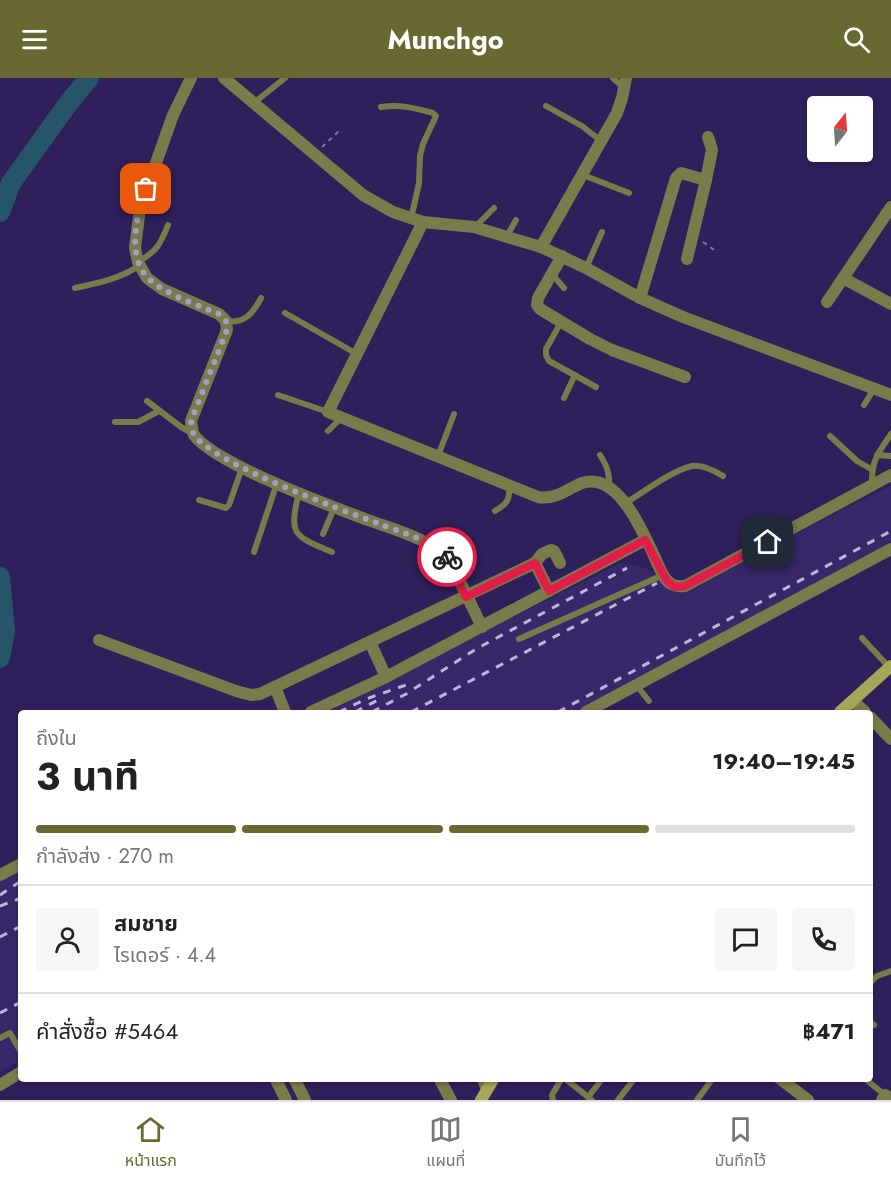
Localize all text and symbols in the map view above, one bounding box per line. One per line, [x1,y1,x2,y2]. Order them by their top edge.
text: Munchgo [387,20,504,59]
icon: menu [18,23,51,56]
icon: search [840,23,873,56]
north arrow [807,96,873,162]
map controls [807,96,873,162]
pin [120,163,171,214]
icon: bag [129,172,162,205]
pin [742,516,793,567]
icon: home [751,525,784,558]
courier [417,527,477,587]
icon: bike [431,541,464,574]
text: ถึงใน [36,724,77,753]
text: 19:40–19:45 [712,745,855,777]
text: 3 นาที [36,748,139,805]
text: กำลังส่ง · 270 m [36,842,174,871]
text: สมชาย [114,907,178,939]
button: person [36,908,99,971]
button: chat [714,908,777,971]
button: phone [792,908,855,971]
text: ไรเดอร์ · 4.4 [114,941,216,970]
text: คำสั่งซื้อ #5464 [36,1015,178,1047]
text: ฿471 [802,1015,855,1047]
tab: หน้าแรก [125,1113,177,1173]
tab: แผนที่ [426,1113,465,1173]
tab: บันทึกไว้ [715,1113,766,1173]

